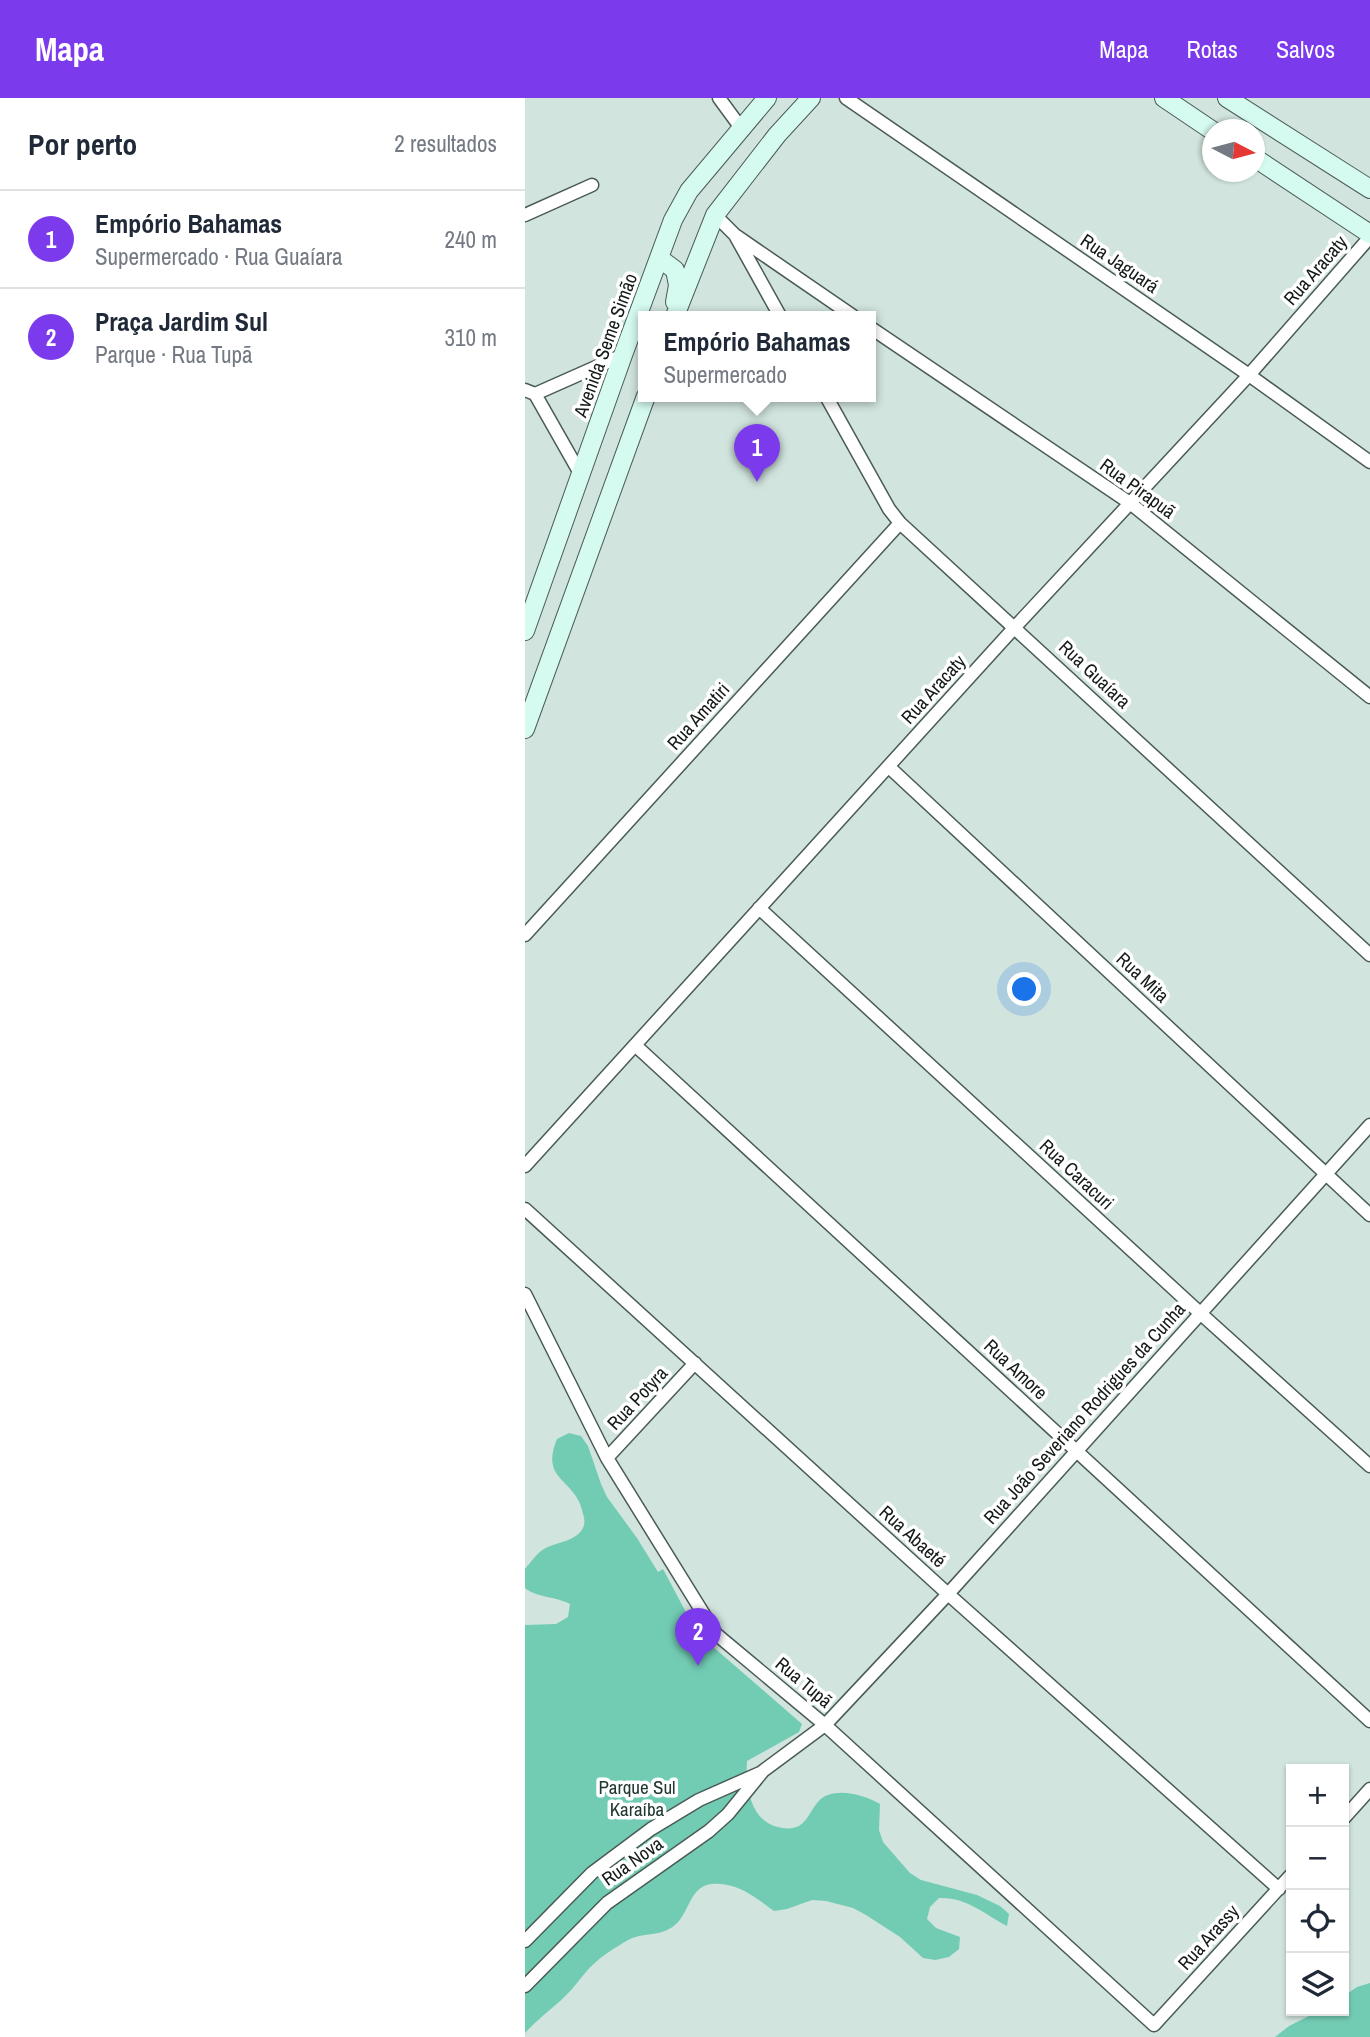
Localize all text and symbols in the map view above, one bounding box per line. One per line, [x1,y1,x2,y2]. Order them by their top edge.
text: Mapa [35,27,104,71]
text: Mapa [1099,33,1149,65]
text: Rotas [1187,33,1238,65]
text: Salvos [1276,33,1335,65]
north arrow [1202,119,1265,182]
text: Por perto [28,124,137,164]
text: 2 resultados [394,128,497,159]
text: Empório Bahamas [95,206,282,241]
text: 1 [46,224,56,255]
text: 240 m [445,224,497,255]
street label: Rua Jaguará [1076,227,1165,299]
street label: Rua Aracaty [1277,229,1353,311]
text: Supermercado · Rua Guaíara [95,241,342,272]
street label: Avenida Seme Simão [567,269,643,421]
text: Praça Jardim Sul [95,304,268,339]
popup [638,311,876,402]
text: 2 [46,322,56,353]
text: 310 m [445,322,497,353]
text: Empório Bahamas [663,324,851,359]
text: Parque · Rua Tupã [95,339,252,370]
text: Supermercado [663,359,787,390]
pin: 1 [734,424,780,482]
street label: Rua Pirapuã [1095,452,1181,524]
street label: Rua Guaíara [1054,634,1137,714]
street label: Rua Aracaty [895,649,971,729]
street label: Rua Amatiri [661,677,735,755]
street label: Rua Mita [1111,946,1175,1008]
your location [1007,972,1041,1006]
street label: Rua Caracuri [1034,1133,1120,1215]
street label: Rua João Severiano Rodrigues da Cunha [977,1296,1191,1530]
street label: Rua Amore [979,1333,1053,1405]
street label: Rua Potyra [601,1360,673,1435]
street label: Rua Abaeté [874,1499,952,1573]
pin: 2 [675,1608,721,1666]
street label: Rua Tupã [770,1651,838,1714]
map controls [1286,1764,1349,2016]
button: + [1286,1764,1349,1827]
park label: Parque Sul Karaíba [598,1774,676,1822]
button: − [1286,1827,1349,1890]
street label: Rua Nova [596,1830,668,1892]
button: locate [1286,1890,1349,1953]
street label: Rua Arassy [1172,1899,1244,1975]
button: layers [1286,1953,1349,2016]

